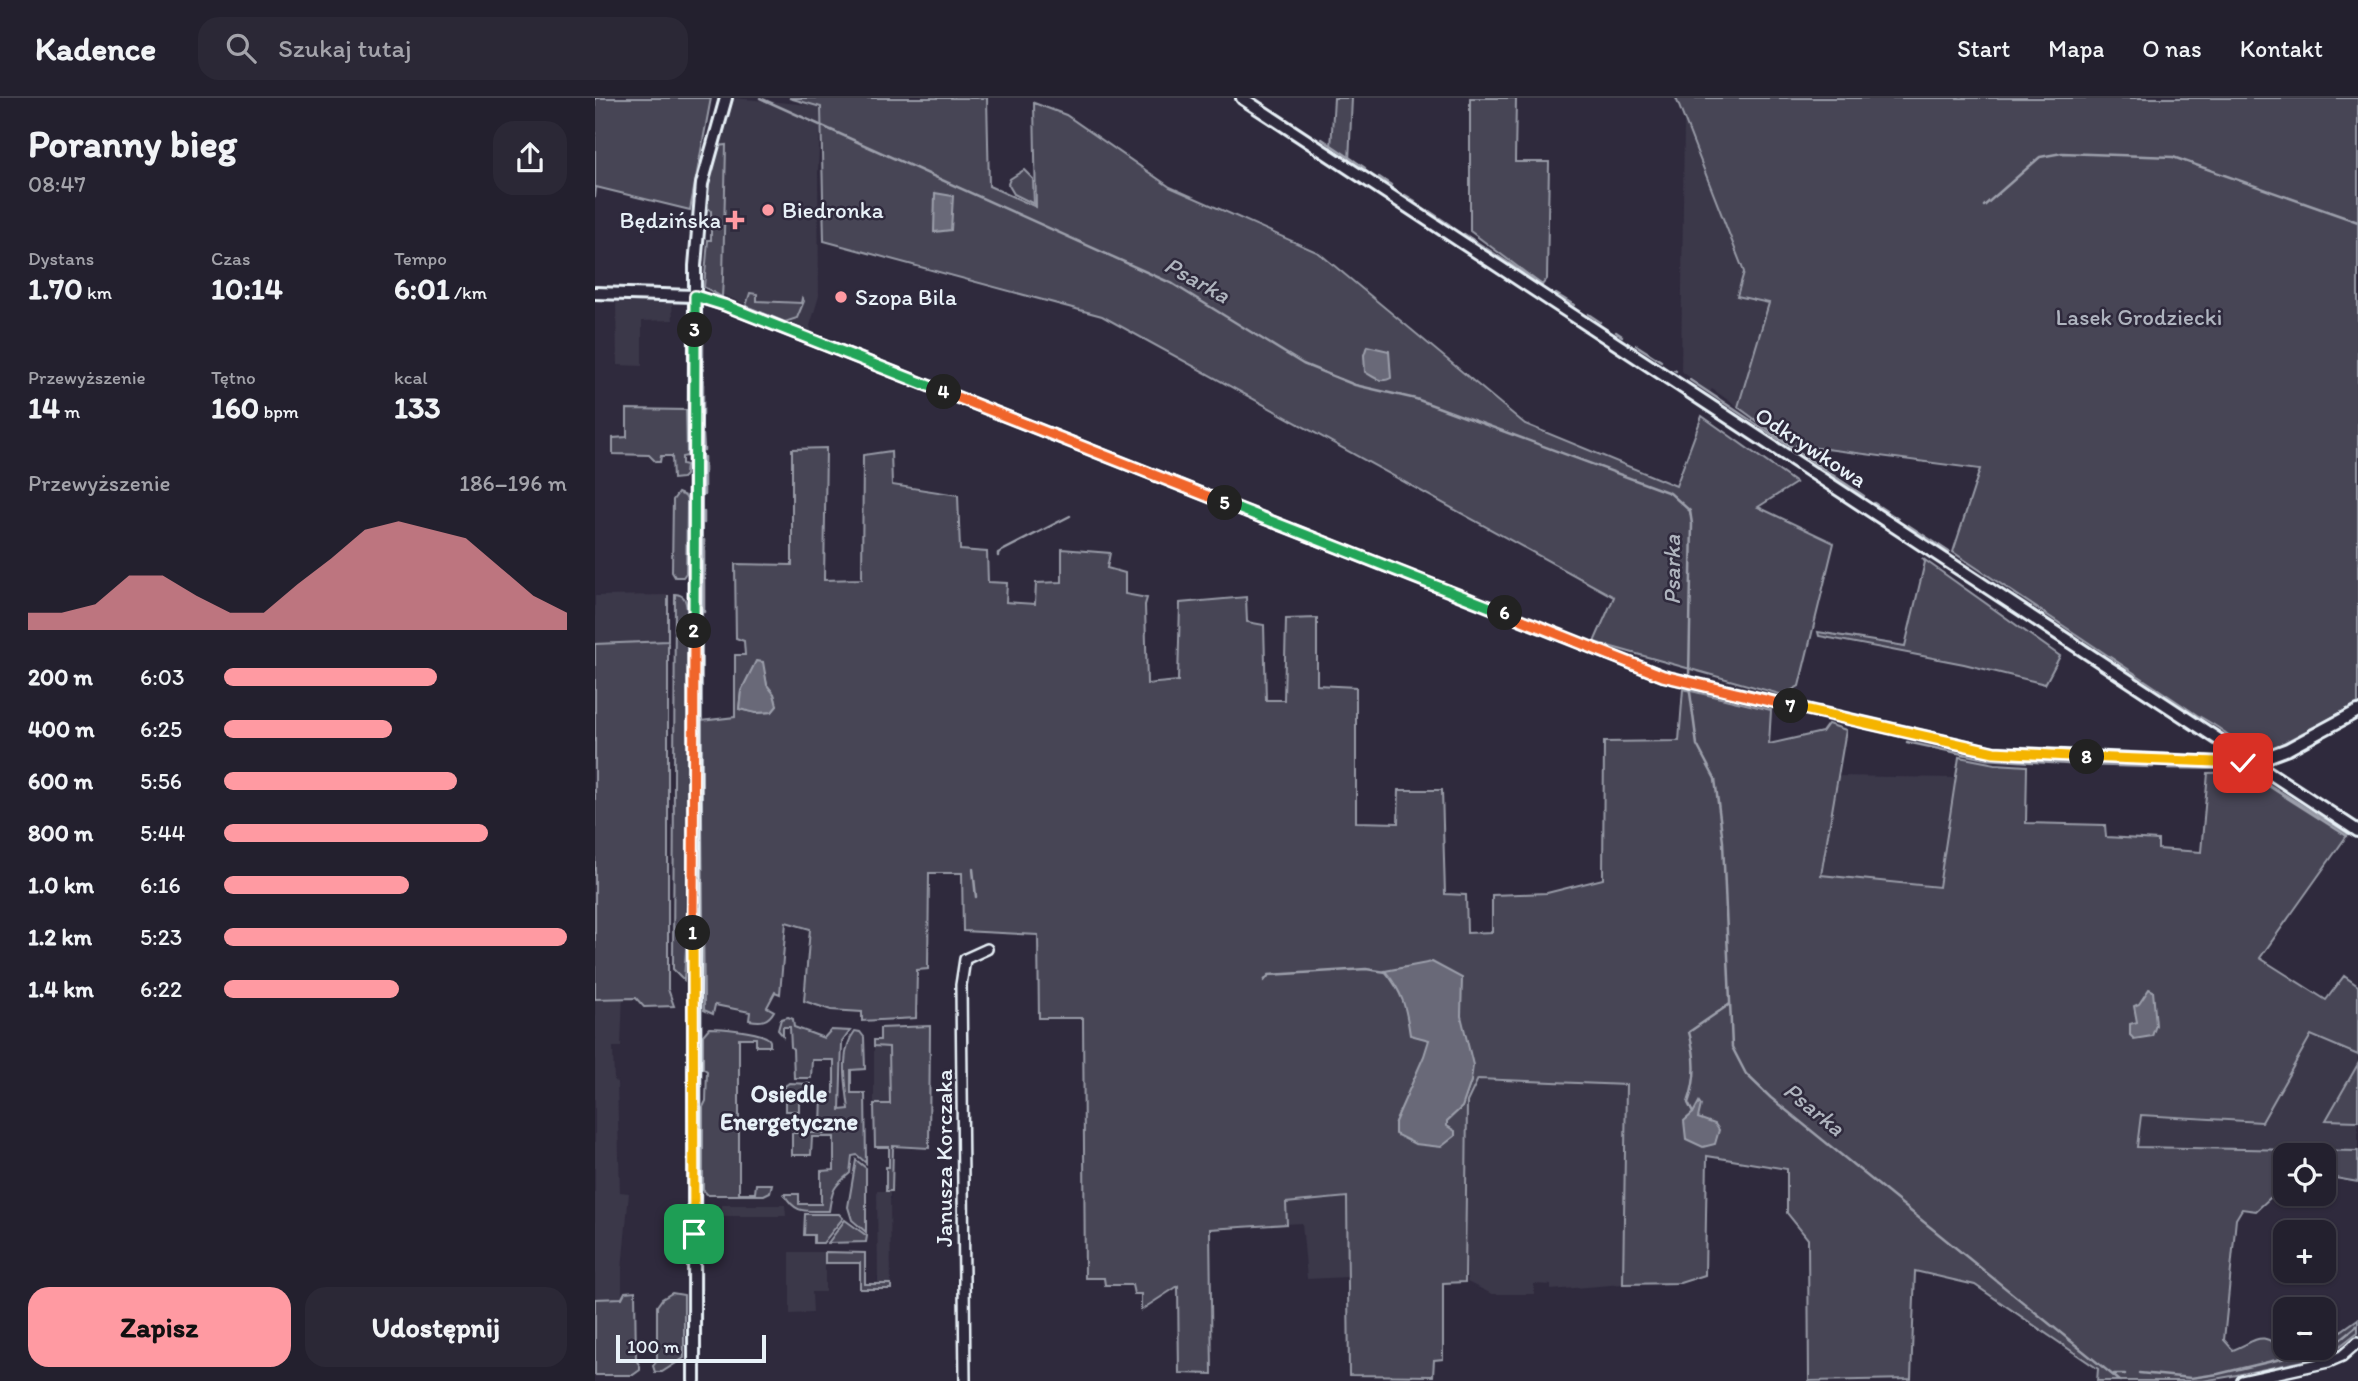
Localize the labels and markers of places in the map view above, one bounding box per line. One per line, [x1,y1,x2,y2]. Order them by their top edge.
place label: Biedronka [782,196,884,224]
marker: Biedronka [760,202,776,218]
place label: Będzińska [620,206,721,234]
marker: Będzińska [727,212,743,228]
place label: Szopa Bila [855,283,957,311]
marker: Szopa Bila [833,289,849,305]
pin: 3 [677,313,713,348]
pin: 4 [927,374,961,410]
pin: 5 [1207,486,1243,520]
pin: 6 [1487,596,1523,630]
pin: 2 [677,614,711,648]
pin: 7 [1773,688,1809,724]
pin [2213,733,2273,793]
pin: 8 [2069,740,2105,774]
pin: 1 [675,916,711,950]
pin [664,1204,724,1264]

